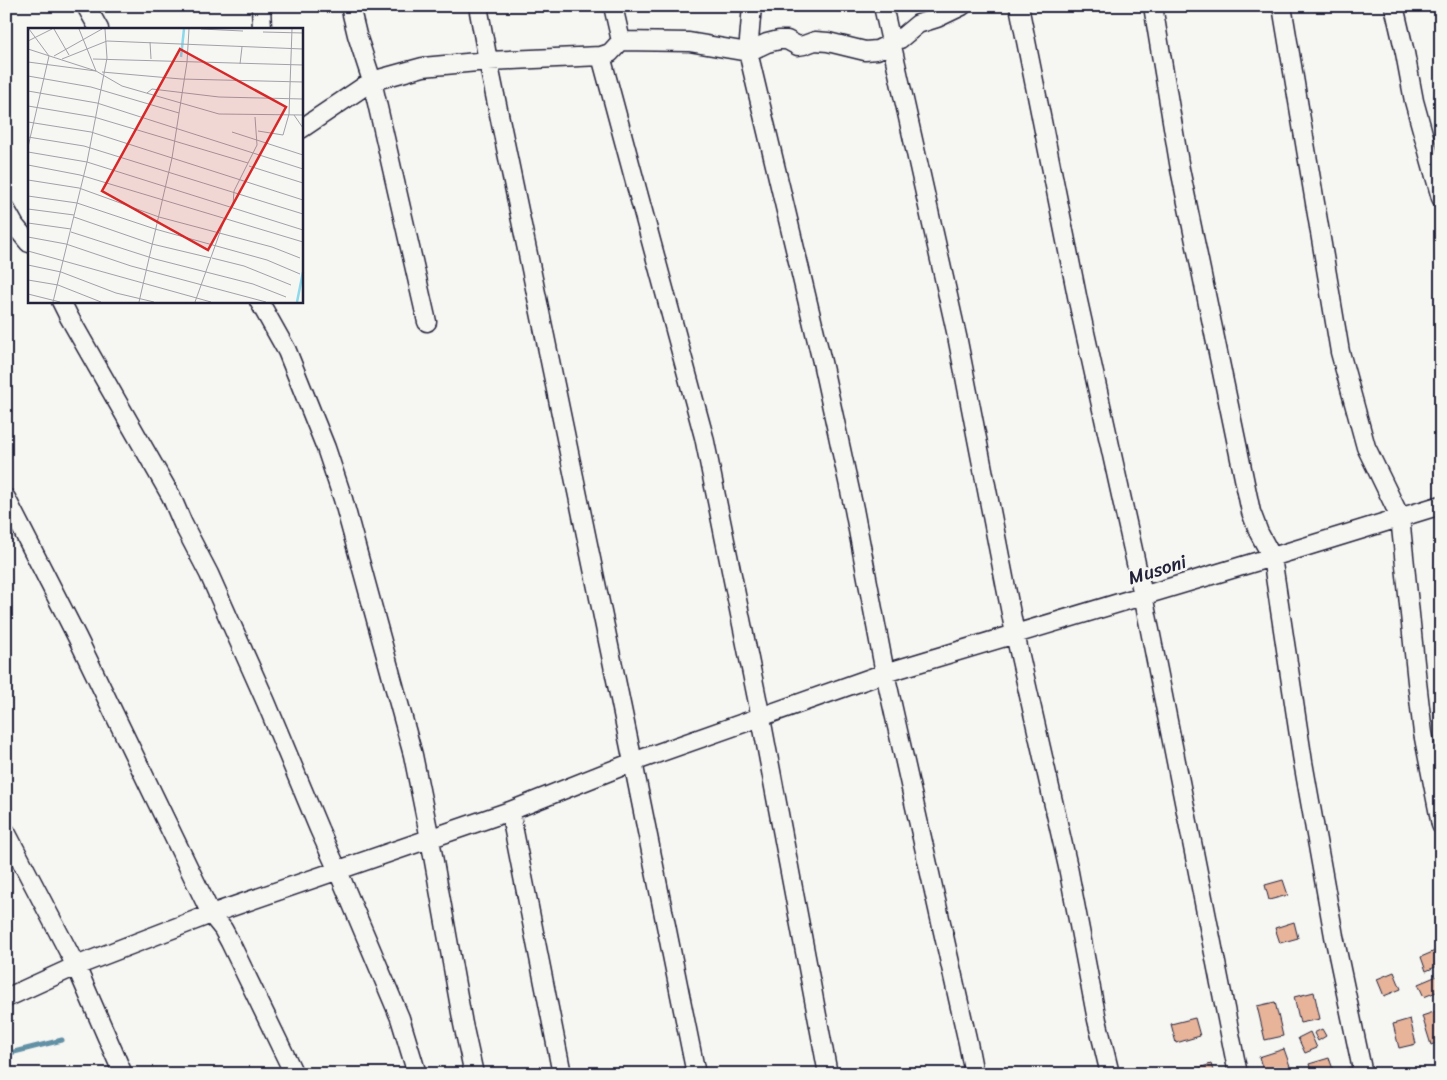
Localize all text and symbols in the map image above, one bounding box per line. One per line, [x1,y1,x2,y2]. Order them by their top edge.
inset map [28,28,302,302]
street label: Musoni [1124,545,1191,594]

